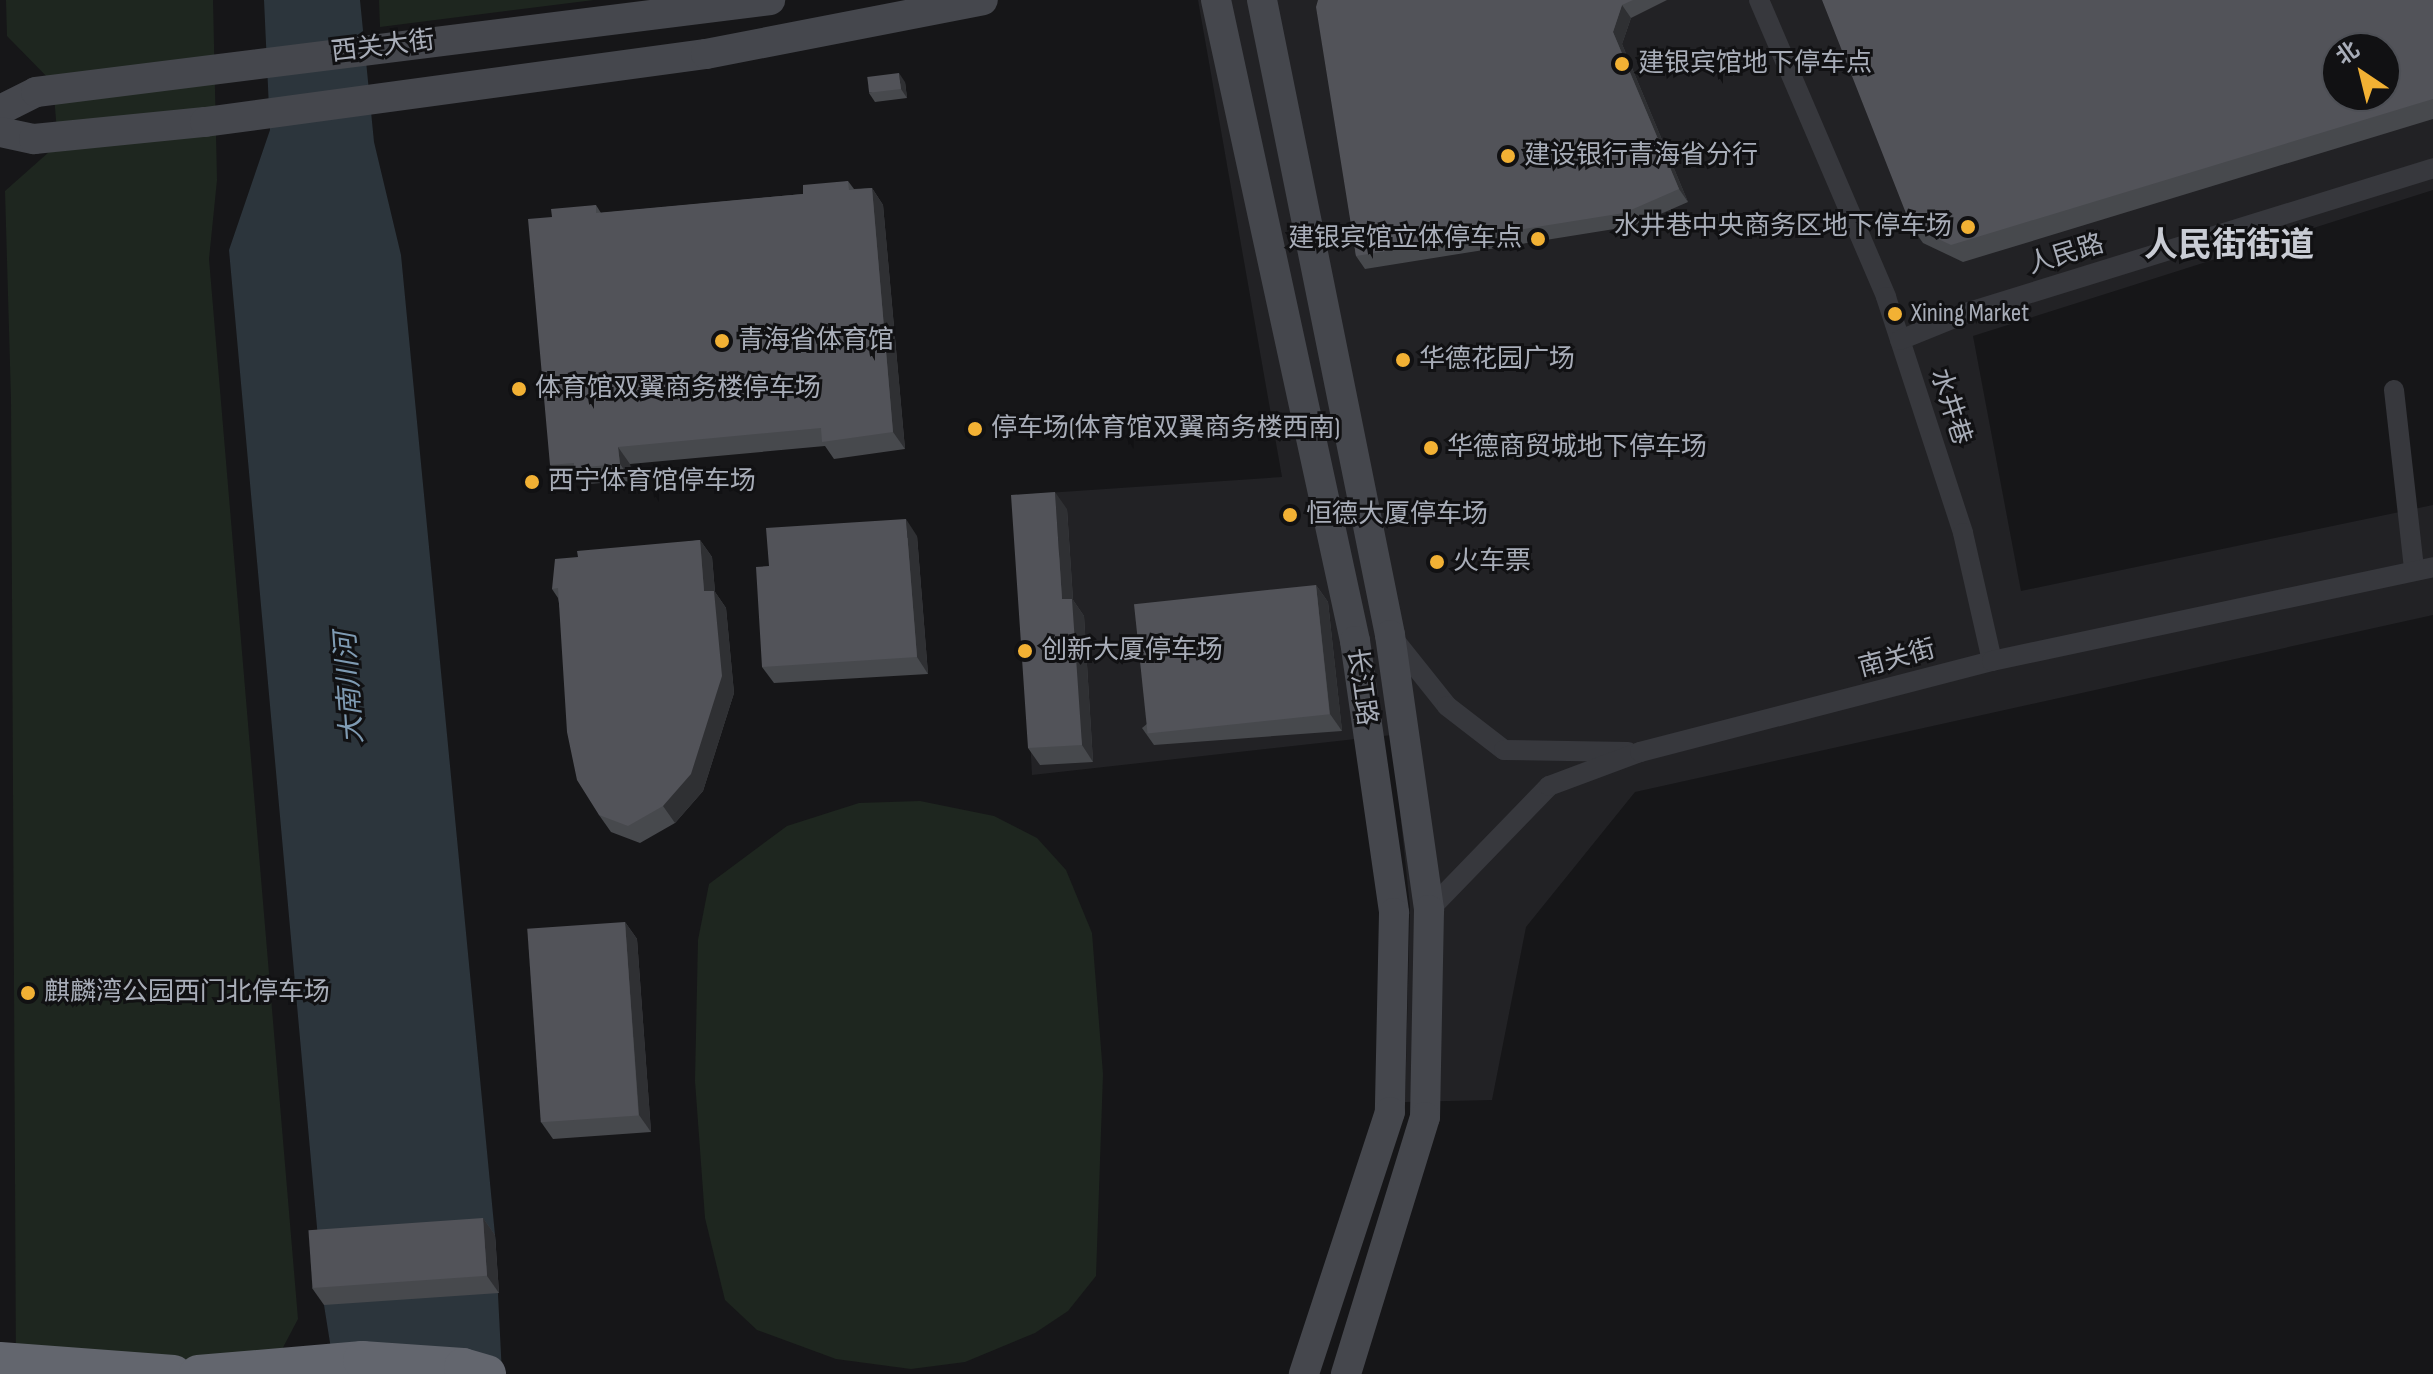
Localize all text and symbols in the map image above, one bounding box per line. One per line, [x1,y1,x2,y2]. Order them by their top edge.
street label: 西关大街 [329,25,437,69]
north arrow [2321,32,2401,112]
text: 北 [2331,36,2365,71]
place label: 建银宾馆地下停车点 [1638,48,1872,80]
marker: 建银宾馆地下停车点 [1613,55,1631,73]
place label: 建设银行青海省分行 [1524,140,1758,172]
marker: 建设银行青海省分行 [1499,147,1517,165]
place label: 水井巷中央商务区地下停车场 [1614,211,1952,243]
marker: 水井巷中央商务区地下停车场 [1959,218,1977,236]
place label: 建银宾馆立体停车点 [1288,223,1522,255]
district label: 人民街街道 [2144,226,2314,266]
street label: 人民路 [2024,229,2108,281]
marker: 建银宾馆立体停车点 [1529,230,1547,248]
place label: Xining Market [1911,298,2029,330]
marker: Xining Market [1886,305,1904,323]
place label: 青海省体育馆 [738,325,894,357]
marker: 青海省体育馆 [713,332,731,350]
place label: 华德花园广场 [1419,344,1575,376]
marker: 华德花园广场 [1394,351,1412,369]
street label: 水井巷 [1923,365,1977,449]
place label: 体育馆双翼商务楼停车场 [535,373,821,405]
marker: 体育馆双翼商务楼停车场 [510,380,528,398]
place label: 停车场(体育馆双翼商务楼西南) [991,413,1340,445]
marker: 停车场(体育馆双翼商务楼西南) [966,420,984,438]
place label: 华德商贸城地下停车场 [1447,432,1707,464]
marker: 华德商贸城地下停车场 [1422,439,1440,457]
place label: 西宁体育馆停车场 [548,466,756,498]
marker: 西宁体育馆停车场 [523,473,541,491]
place label: 恒德大厦停车场 [1306,499,1488,531]
marker: 恒德大厦停车场 [1281,506,1299,524]
place label: 火车票 [1453,546,1531,578]
marker: 火车票 [1428,553,1446,571]
water label: 大南川河 [329,631,371,745]
street label: 南关街 [1855,634,1939,684]
place label: 创新大厦停车场 [1041,635,1223,667]
marker: 创新大厦停车场 [1016,642,1034,660]
street label: 长江路 [1340,646,1382,728]
place label: 麒麟湾公园西门北停车场 [44,977,330,1009]
marker: 麒麟湾公园西门北停车场 [19,984,37,1002]

